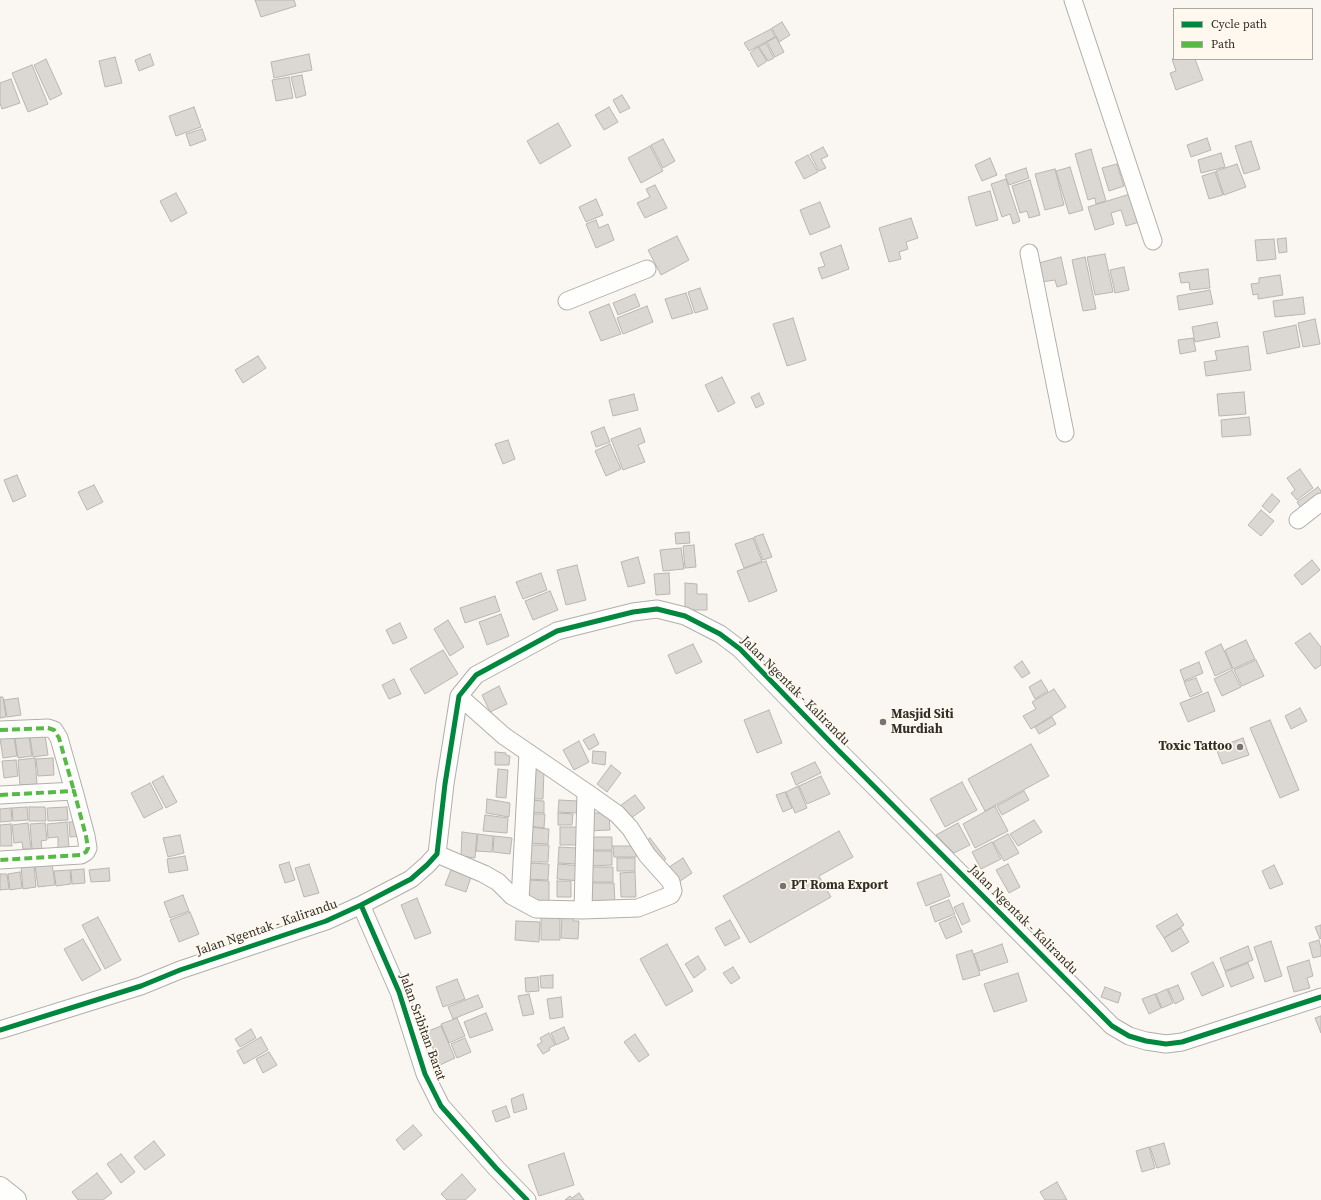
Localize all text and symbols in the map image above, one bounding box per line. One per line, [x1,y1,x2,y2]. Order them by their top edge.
legend [1173,8,1313,60]
text: Cycle path [1211,16,1267,32]
text: Path [1211,36,1235,52]
street label: Jalan Ngentak - Kalirandu [737,633,853,749]
place label: Masjid Siti Murdiah [891,707,954,738]
marker: Masjid Siti Murdiah [878,717,888,727]
place label: Toxic Tattoo [1159,739,1232,755]
marker: Toxic Tattoo [1235,742,1245,752]
street label: Jalan Ngentak - Kalirandu [965,862,1081,978]
place label: PT Roma Export [791,878,888,894]
marker: PT Roma Export [778,881,788,891]
street label: Jalan Ngentak - Kalirandu [194,896,340,960]
street label: Jalan Sribitan Barat [395,972,449,1082]

